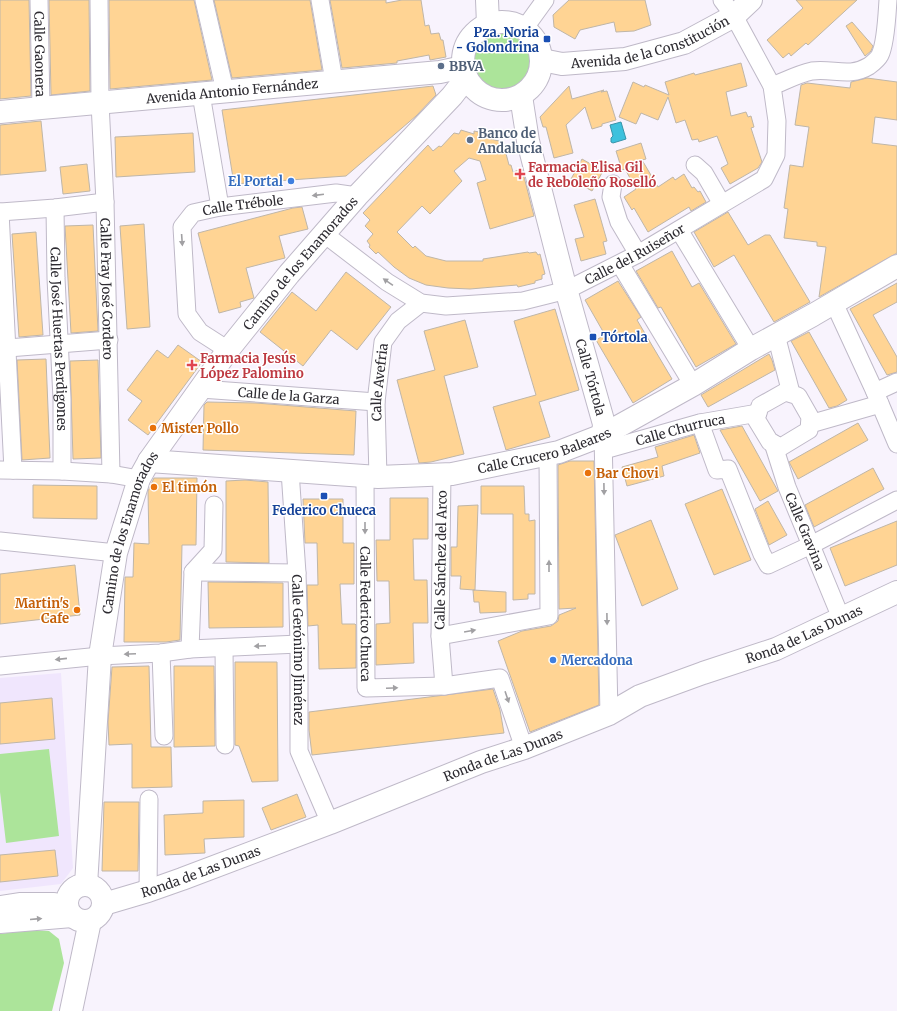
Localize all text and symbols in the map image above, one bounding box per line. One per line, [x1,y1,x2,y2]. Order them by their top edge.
street label: Calle Gaonera [31,11,49,97]
street label: Avenida de la Constitución [569,12,732,72]
place label: Pza. Noria - Golondrina [456,24,539,56]
marker: Pza. Noria - Golondrina [542,34,552,44]
place label: BBVA [449,58,485,75]
marker: BBVA [436,61,446,71]
street label: Avenida Antonio Fernández [144,75,319,107]
place label: Banco de Andalucía [477,125,542,157]
marker: Banco de Andalucía [465,135,475,145]
place label: Farmacia Elisa Gil de Reboleño Roselló [528,159,656,191]
marker: Farmacia Elisa Gil de Reboleño Roselló [515,169,525,179]
place label: El Portal [228,173,283,190]
marker: El Portal [286,176,296,186]
street label: Calle Trébole [201,191,284,219]
one-way arrow [312,192,324,198]
street label: Camino de los Enamorados [239,193,361,333]
street label: Calle Fray José Cordero [97,218,117,360]
street label: Calle del Ruiseñor [582,219,688,288]
one-way arrow [179,234,186,246]
street label: Calle José Huertas Perdigones [47,247,71,431]
one-way arrow [382,278,393,286]
place label: Tórtola [601,329,648,346]
marker: Tórtola [588,332,598,342]
street label: Calle Tórtola [572,337,610,418]
street label: Calle Avefria [367,342,391,421]
place label: Farmacia Jesús López Palomino [200,350,304,382]
marker: Farmacia Jesús López Palomino [187,360,197,370]
street label: Calle de la Garza [237,383,340,408]
street label: Calle Churruca [634,410,726,449]
place label: Mister Pollo [161,420,239,437]
marker: Mister Pollo [148,423,158,433]
street label: Calle Crucero Baleares [476,424,614,477]
street label: Camino de los Enamorados [98,448,162,615]
place label: Bar Chovi [596,465,659,482]
marker: Bar Chovi [583,468,593,478]
place label: El timón [162,479,217,496]
marker: El timón [149,482,159,492]
one-way arrow [601,483,607,496]
street label: Calle Sánchez del Arco [431,490,451,630]
street label: Calle Gravina [782,490,829,573]
marker: Federico Chueca [319,491,329,501]
place label: Federico Chueca [272,502,376,519]
one-way arrow [362,522,368,535]
street label: Calle Federico Chueca [357,546,374,682]
one-way arrow [546,559,552,572]
street label: Calle Gerónimo Jiménez [289,574,308,725]
place label: Martin's Cafe [15,595,69,627]
street label: Ronda de Las Dunas [743,601,865,667]
marker: Martin's Cafe [72,605,82,615]
one-way arrow [604,613,610,626]
one-way arrow [464,627,477,633]
one-way arrow [253,643,266,649]
one-way arrow [123,651,136,657]
place label: Mercadona [561,652,633,669]
marker: Mercadona [548,655,558,665]
one-way arrow [55,656,67,663]
one-way arrow [386,684,398,691]
one-way arrow [504,692,510,704]
street label: Ronda de Las Dunas [441,725,565,785]
street label: Ronda de Las Dunas [139,842,263,901]
one-way arrow [30,915,42,922]

